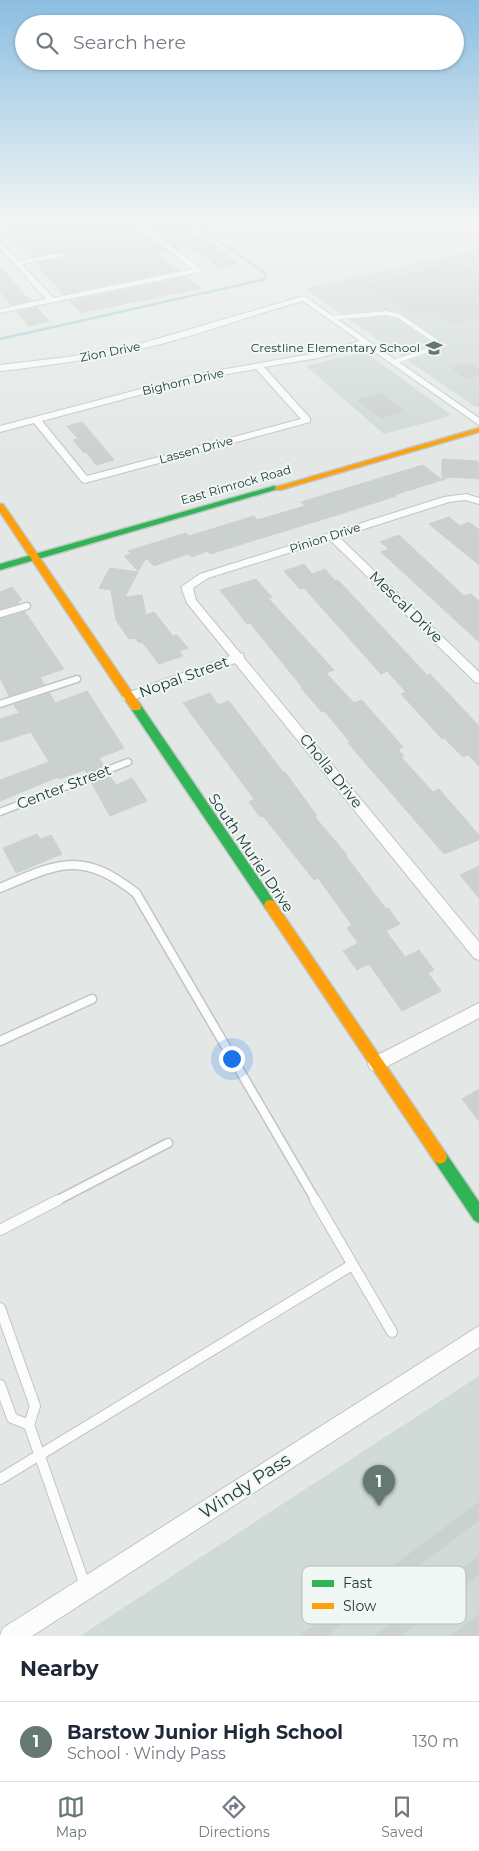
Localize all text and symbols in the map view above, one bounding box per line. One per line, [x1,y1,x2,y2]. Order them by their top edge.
search box [15,15,464,70]
icon: search [33,29,61,57]
text: Search here [73,31,186,54]
street label: Zion Drive [78,338,141,365]
school or university icon: Crestline Elementary School [424,338,444,358]
place label: Crestline Elementary School [251,340,420,355]
street label: Bighorn Drive [140,365,225,398]
street label: Lassen Drive [157,432,234,467]
street label: East Rimrock Road [179,462,293,507]
street label: Pinion Drive [288,519,362,556]
street label: Mescal Drive [365,567,447,647]
street label: Nopal Street [136,652,231,702]
street label: Cholla Drive [296,730,367,812]
street label: Center Street [14,760,114,813]
street label: South Muriel Drive [205,790,298,916]
your location [219,1046,245,1072]
street label: Windy Pass [195,1448,295,1524]
pin: 1 [363,1465,395,1506]
legend [302,1566,466,1624]
text: Fast [343,1574,373,1592]
text: Slow [343,1597,377,1615]
text: Nearby [20,1656,99,1681]
text: Barstow Junior High School [67,1721,343,1744]
text: 1 [33,1732,39,1751]
text: 130 m [412,1732,459,1751]
text: School · Windy Pass [67,1744,226,1763]
tab: Map [56,1793,87,1841]
tab: Directions [198,1793,270,1841]
tab: Saved [381,1793,423,1841]

